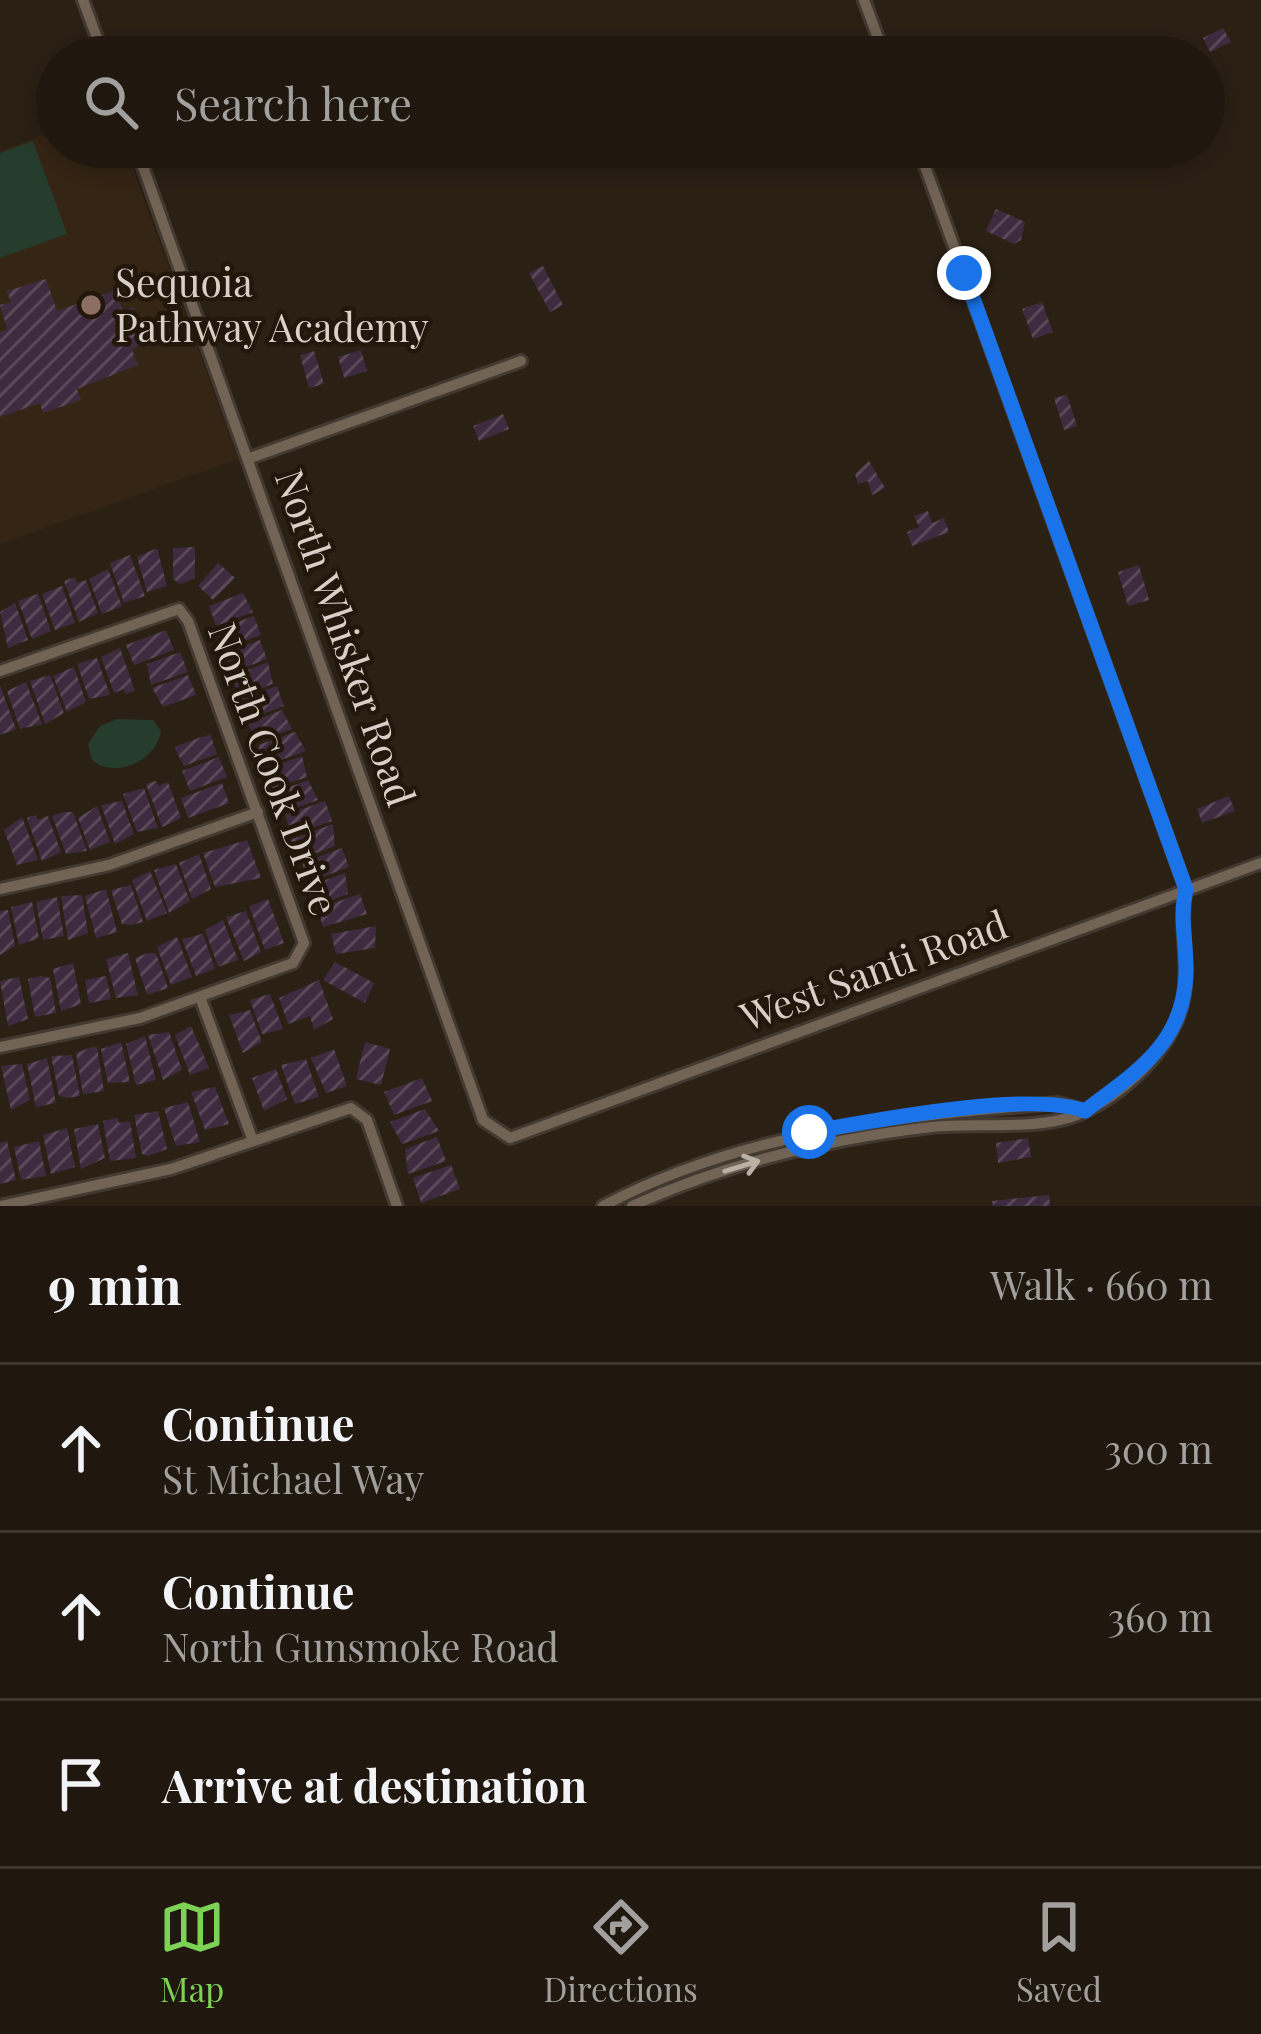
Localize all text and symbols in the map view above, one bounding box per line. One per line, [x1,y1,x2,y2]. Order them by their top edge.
search box [36,36,1225,168]
icon: search [78,69,144,135]
text: Search here [174,72,412,132]
route end [937,246,991,300]
place label: Sequoia Pathway Academy [115,255,429,352]
marker: Sequoia Pathway Academy [78,292,104,318]
street label: North Whisker Road [265,462,429,813]
street label: North Cook Drive [198,615,352,922]
street label: West Santi Road [732,897,1014,1042]
route start [782,1105,836,1159]
one-way arrow [722,1154,760,1176]
text: 9 min [48,1250,182,1318]
text: Walk · 660 m [990,1258,1213,1310]
text: Continue [162,1392,354,1452]
icon: ahead [48,1415,114,1481]
text: 300 m [1104,1422,1213,1474]
text: St Michael Way [162,1452,424,1504]
text: Continue [162,1560,354,1620]
icon: ahead [48,1583,114,1649]
text: 360 m [1108,1590,1213,1642]
text: North Gunsmoke Road [162,1620,559,1672]
icon: arrive [48,1751,114,1817]
text: Arrive at destination [162,1754,587,1814]
tab: Map [159,1894,225,2010]
tab: Directions [543,1894,698,2010]
tab: Saved [1016,1894,1102,2010]

